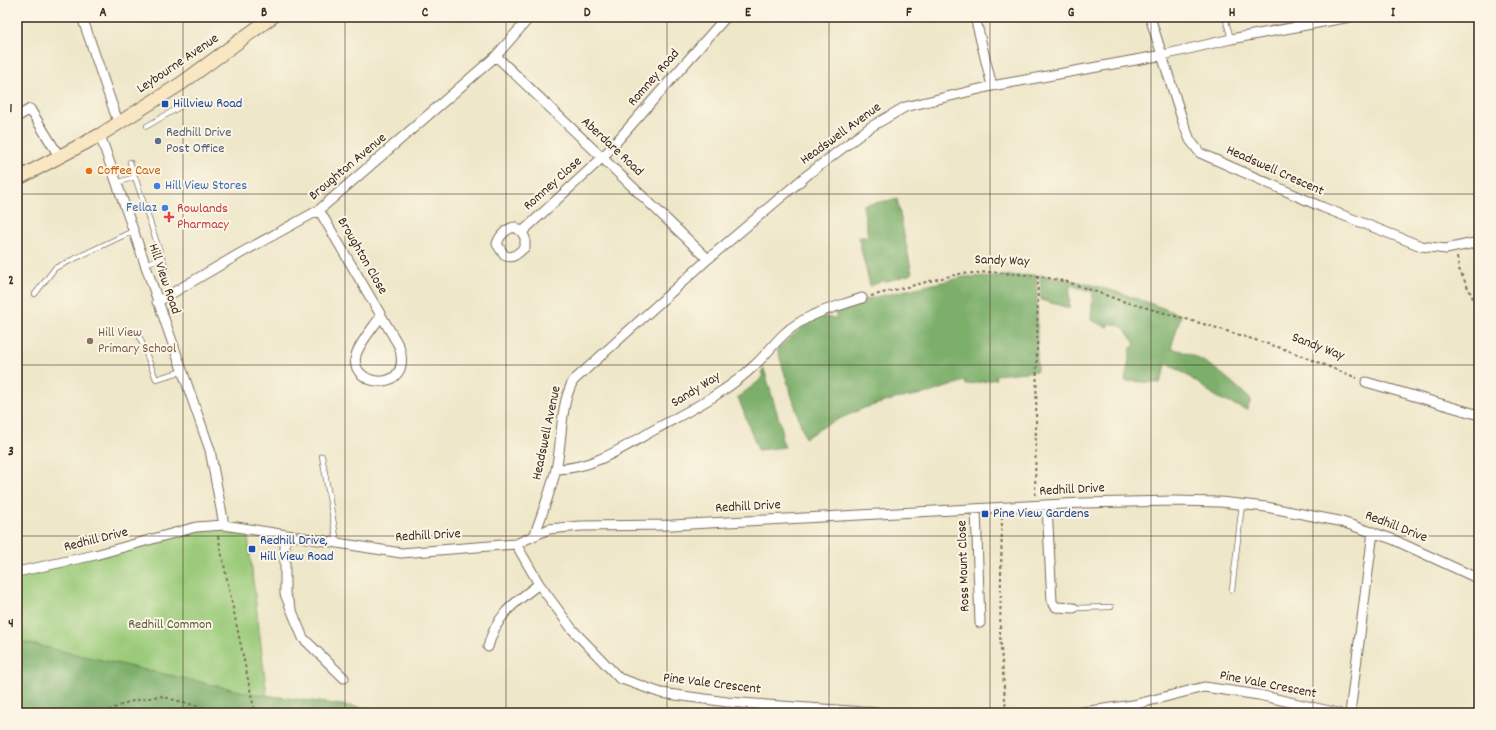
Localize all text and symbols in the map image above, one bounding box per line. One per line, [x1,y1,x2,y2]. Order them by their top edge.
text: A [99,4,107,23]
text: B [261,4,267,23]
text: C [422,4,429,23]
text: D [584,4,591,23]
text: E [745,4,752,23]
text: F [906,4,912,23]
text: G [1068,4,1075,23]
text: H [1229,4,1236,23]
text: I [1391,4,1396,23]
street label: Leybourne Avenue [133,29,223,99]
street label: Romney Road [623,45,685,111]
place label: Hillview Road [173,94,242,114]
street label: Headswell Avenue [796,98,886,170]
marker: Hillview Road [160,99,170,109]
text: 1 [10,100,13,119]
street label: Aberdare Road [576,113,648,181]
place label: Redhill Drive Post Office [166,123,231,159]
street label: Broughton Avenue [305,128,391,206]
marker: Redhill Drive Post Office [153,136,163,146]
street label: Headswell Crescent [1223,141,1327,201]
street label: Romney Close [519,152,587,216]
place label: Coffee Cave [97,161,161,181]
marker: Coffee Cave [84,166,94,176]
place label: Hill View Stores [165,176,247,196]
marker: Hill View Stores [152,181,162,191]
place label: Fellaz [126,198,158,218]
place label: Rowlands Pharmacy [177,199,229,235]
marker: Fellaz [160,203,170,213]
marker: Rowlands Pharmacy [164,212,174,222]
street label: Broughton Close [332,214,392,298]
street label: Hill View Road [143,241,185,317]
street label: Sandy Way [974,250,1030,272]
text: 2 [8,272,14,291]
place label: Hill View Primary School [98,323,177,359]
street label: Sandy Way [1289,328,1348,366]
marker: Hill View Primary School [85,336,95,346]
street label: Sandy Way [667,367,725,413]
street label: Headswell Avenue [527,384,567,482]
text: 3 [8,443,14,462]
street label: Redhill Drive [1039,478,1105,502]
street label: Redhill Drive [715,495,781,519]
place label: Pine View Gardens [993,504,1089,524]
street label: Redhill Drive [1362,506,1430,548]
marker: Pine View Gardens [980,509,990,519]
street label: Ross Mount Close [952,520,976,612]
street label: Redhill Drive [62,522,130,558]
street label: Redhill Drive [395,524,461,548]
place label: Redhill Drive, Hill View Road [260,531,333,567]
marker: Redhill Drive, Hill View Road [247,544,257,554]
text: 4 [8,615,14,634]
park label: Redhill Common [128,615,212,635]
street label: Pine Vale Crescent [1218,666,1318,704]
street label: Pine Vale Crescent [662,668,762,700]

